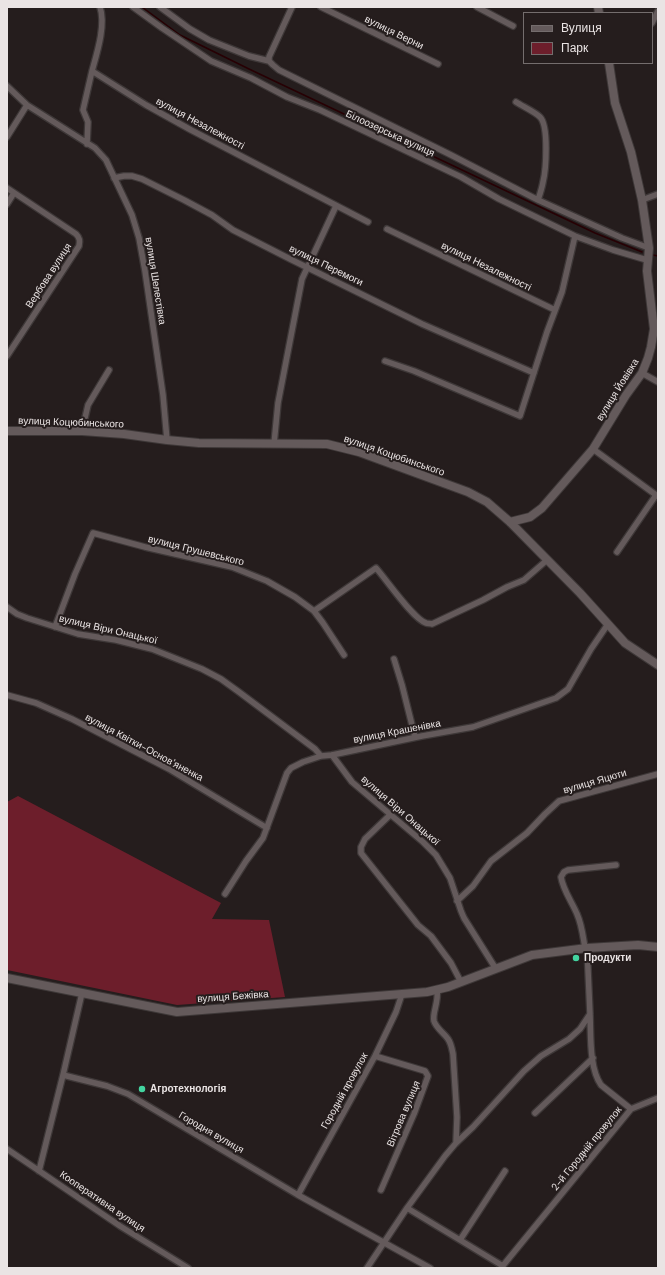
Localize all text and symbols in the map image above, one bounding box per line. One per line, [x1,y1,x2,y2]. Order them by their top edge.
legend [523,12,653,64]
street label: вулиця Верни [363,14,425,52]
text: Вулиця [561,20,602,36]
text: Парк [561,40,588,56]
street label: вулиця Незалежності [154,96,246,152]
street label: Білоозерська вулиця [344,108,436,160]
street label: вулиця Шелестівка [142,237,168,325]
street label: вулиця Незалежності [439,240,533,294]
street label: Вербова вулиця [24,241,74,311]
street label: вулиця Перемоги [287,243,365,289]
street label: вулиця Йовівка [594,357,642,423]
street label: вулиця Коцюбинського [18,415,124,431]
street label: вулиця Коцюбинського [342,433,446,479]
street label: вулиця Грушевського [147,533,245,569]
street label: вулиця Віри Онацької [58,613,158,647]
street label: вулиця Квітки-Основʼяненка [83,712,205,784]
street label: вулиця Крашенівка [352,718,442,746]
street label: вулиця Яцюти [562,767,628,797]
street label: вулиця Віри Онацької [358,774,442,848]
place label: Продукти [584,952,631,964]
marker: Продукти [571,953,581,963]
street label: вулиця Бежівка [197,989,269,1005]
street label: Городній провулок [319,1051,371,1131]
street label: Вітрова вулиця [385,1079,423,1149]
place label: Агротехнологія [150,1083,226,1095]
marker: Агротехнологія [137,1084,147,1094]
street label: 2-й Городній провулок [549,1105,625,1193]
street label: Городня вулиця [176,1110,246,1156]
street label: Кооперативна вулиця [57,1169,147,1235]

